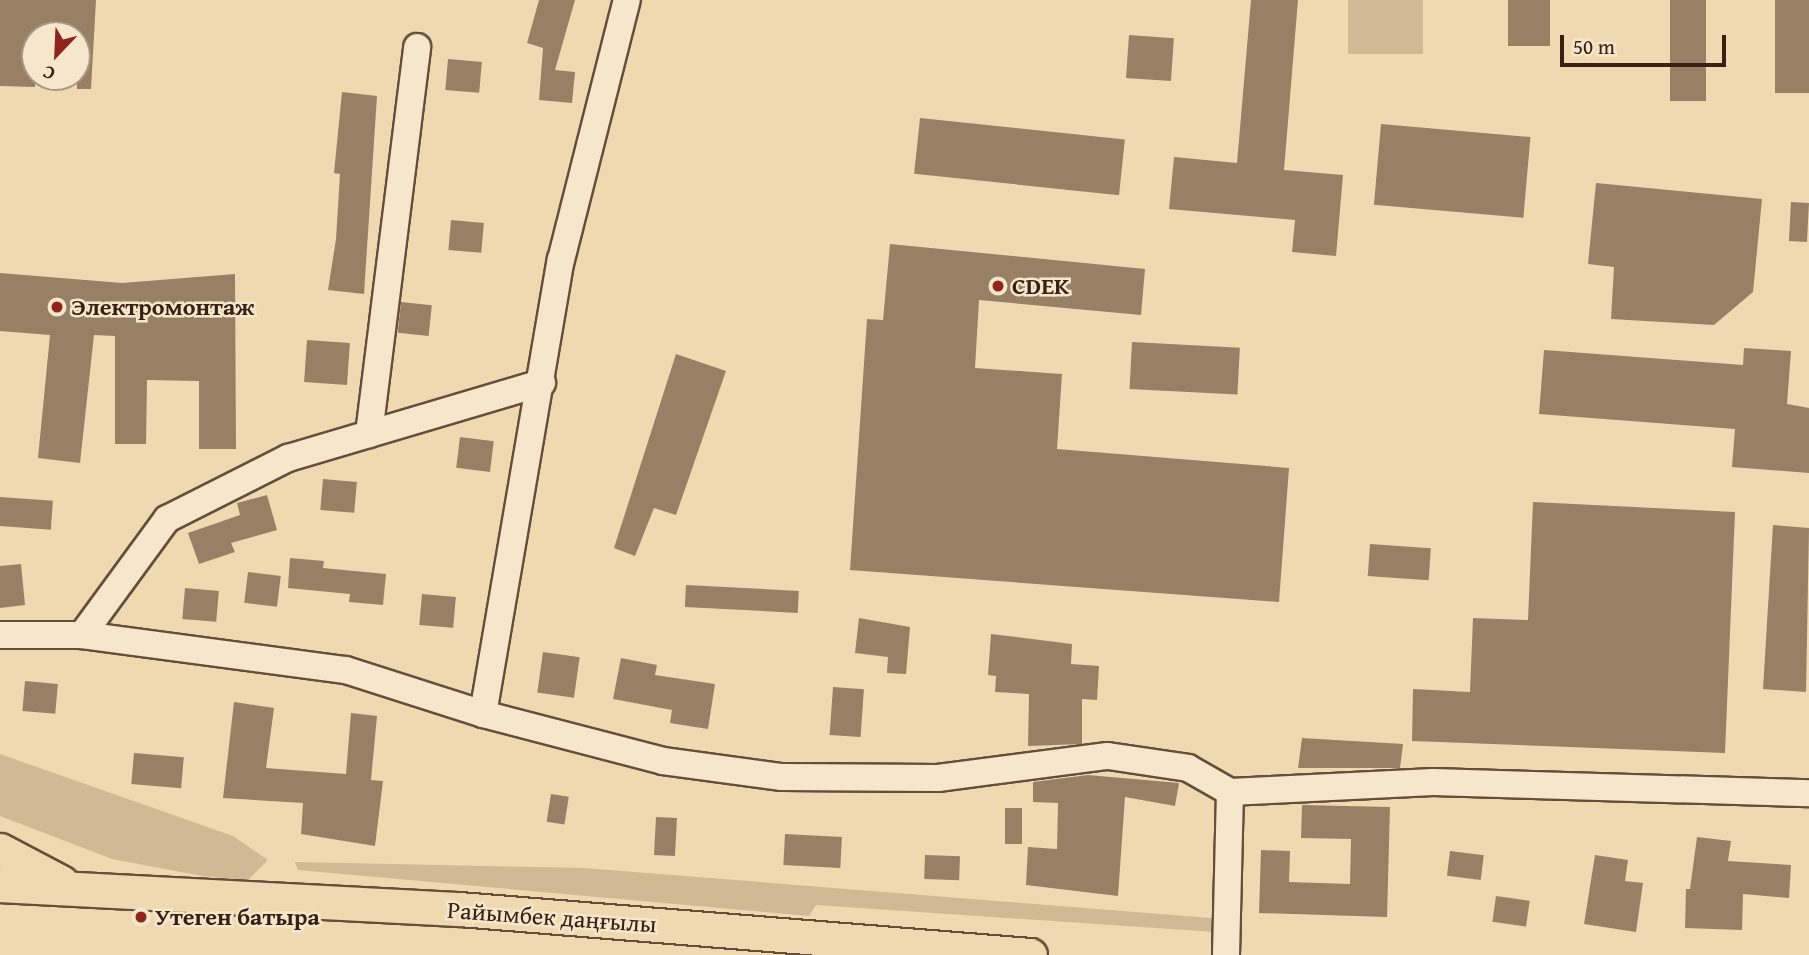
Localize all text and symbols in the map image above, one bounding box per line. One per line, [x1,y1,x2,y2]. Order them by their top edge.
north arrow [21,21,91,91]
scale bar [1564,21,1730,65]
text: 50 m [1573,31,1615,62]
text: С [38,59,59,88]
place label: CDEK [1012,272,1069,300]
marker: CDEK [990,278,1006,294]
place label: Электромонтаж [71,293,254,321]
marker: Электромонтаж [49,299,65,315]
street label: Райымбек даңғылы [446,895,658,939]
place label: Утеген батыра [155,903,320,931]
marker: Утеген батыра [133,909,149,925]

